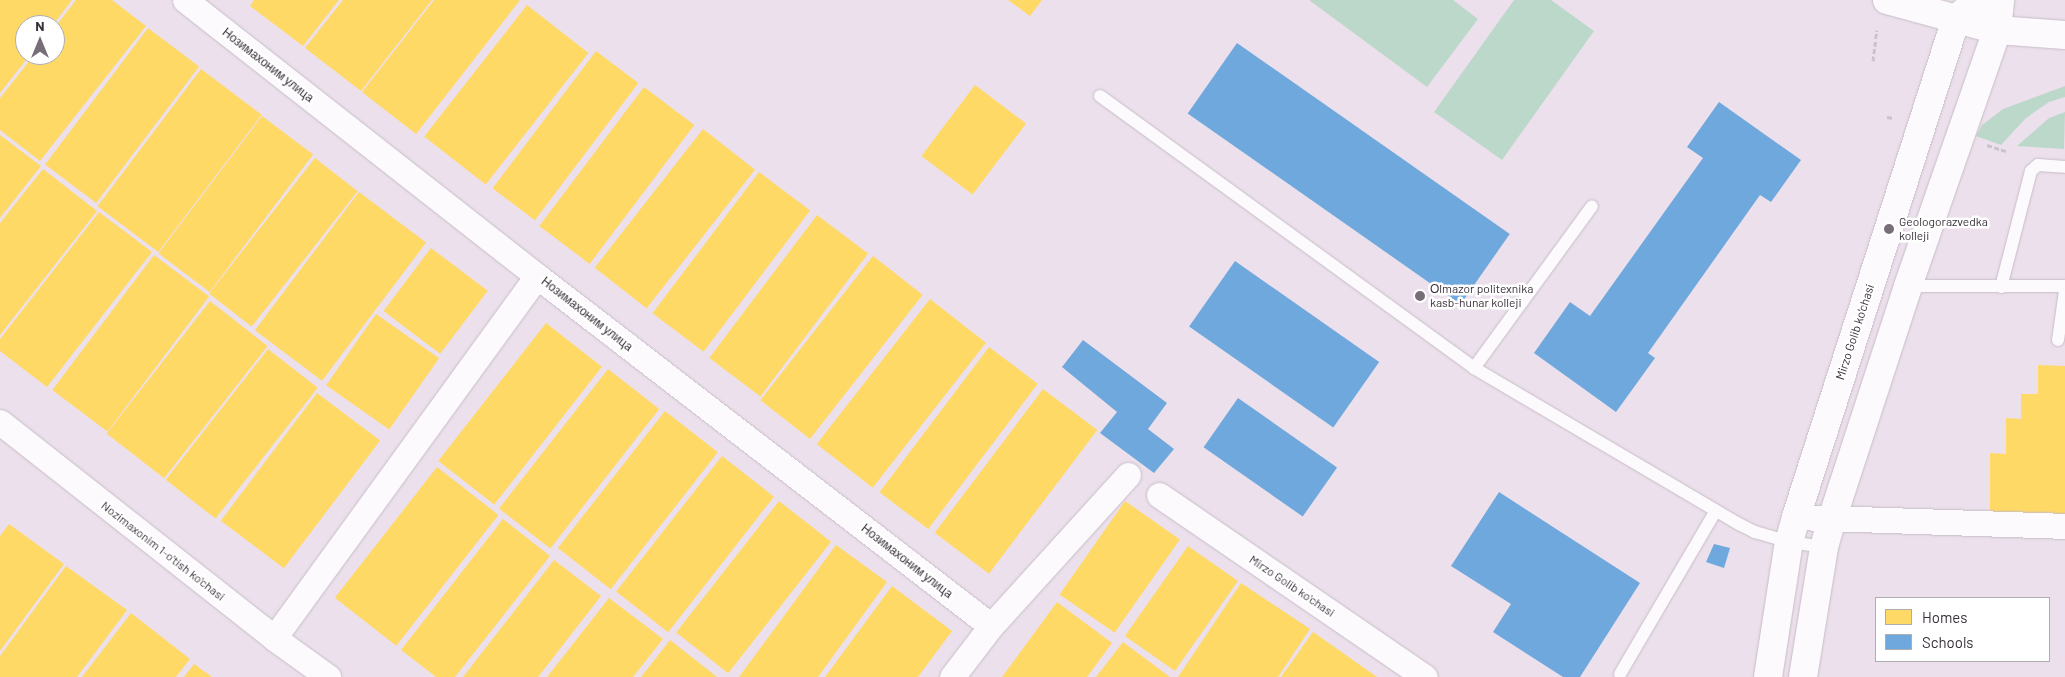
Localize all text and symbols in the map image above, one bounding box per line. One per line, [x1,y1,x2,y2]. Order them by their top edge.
north arrow [15,15,65,65]
text: N [35,17,45,34]
street label: Нозимахоним улица [220,25,316,105]
place label: Geologorazvedka kolleji [1899,215,1988,243]
marker: Geologorazvedka kolleji [1883,223,1895,235]
street label: Нозимахоним улица [539,274,635,354]
place label: Оlmazor politexnika kasb-hunar kolleji [1430,282,1533,310]
street label: Mirzo Golib ko'chasi [1833,282,1877,382]
marker: Оlmazor politexnika kasb-hunar kolleji [1414,290,1426,302]
street label: Nozimaxonim 1-o'tish ko'chasi [98,498,228,604]
street label: Нозимахоним улица [859,521,955,601]
street label: Mirzo Golib ko'chasi [1247,552,1337,620]
legend [1875,597,2050,662]
text: Homes [1922,608,1967,626]
text: Schools [1922,633,1974,651]

